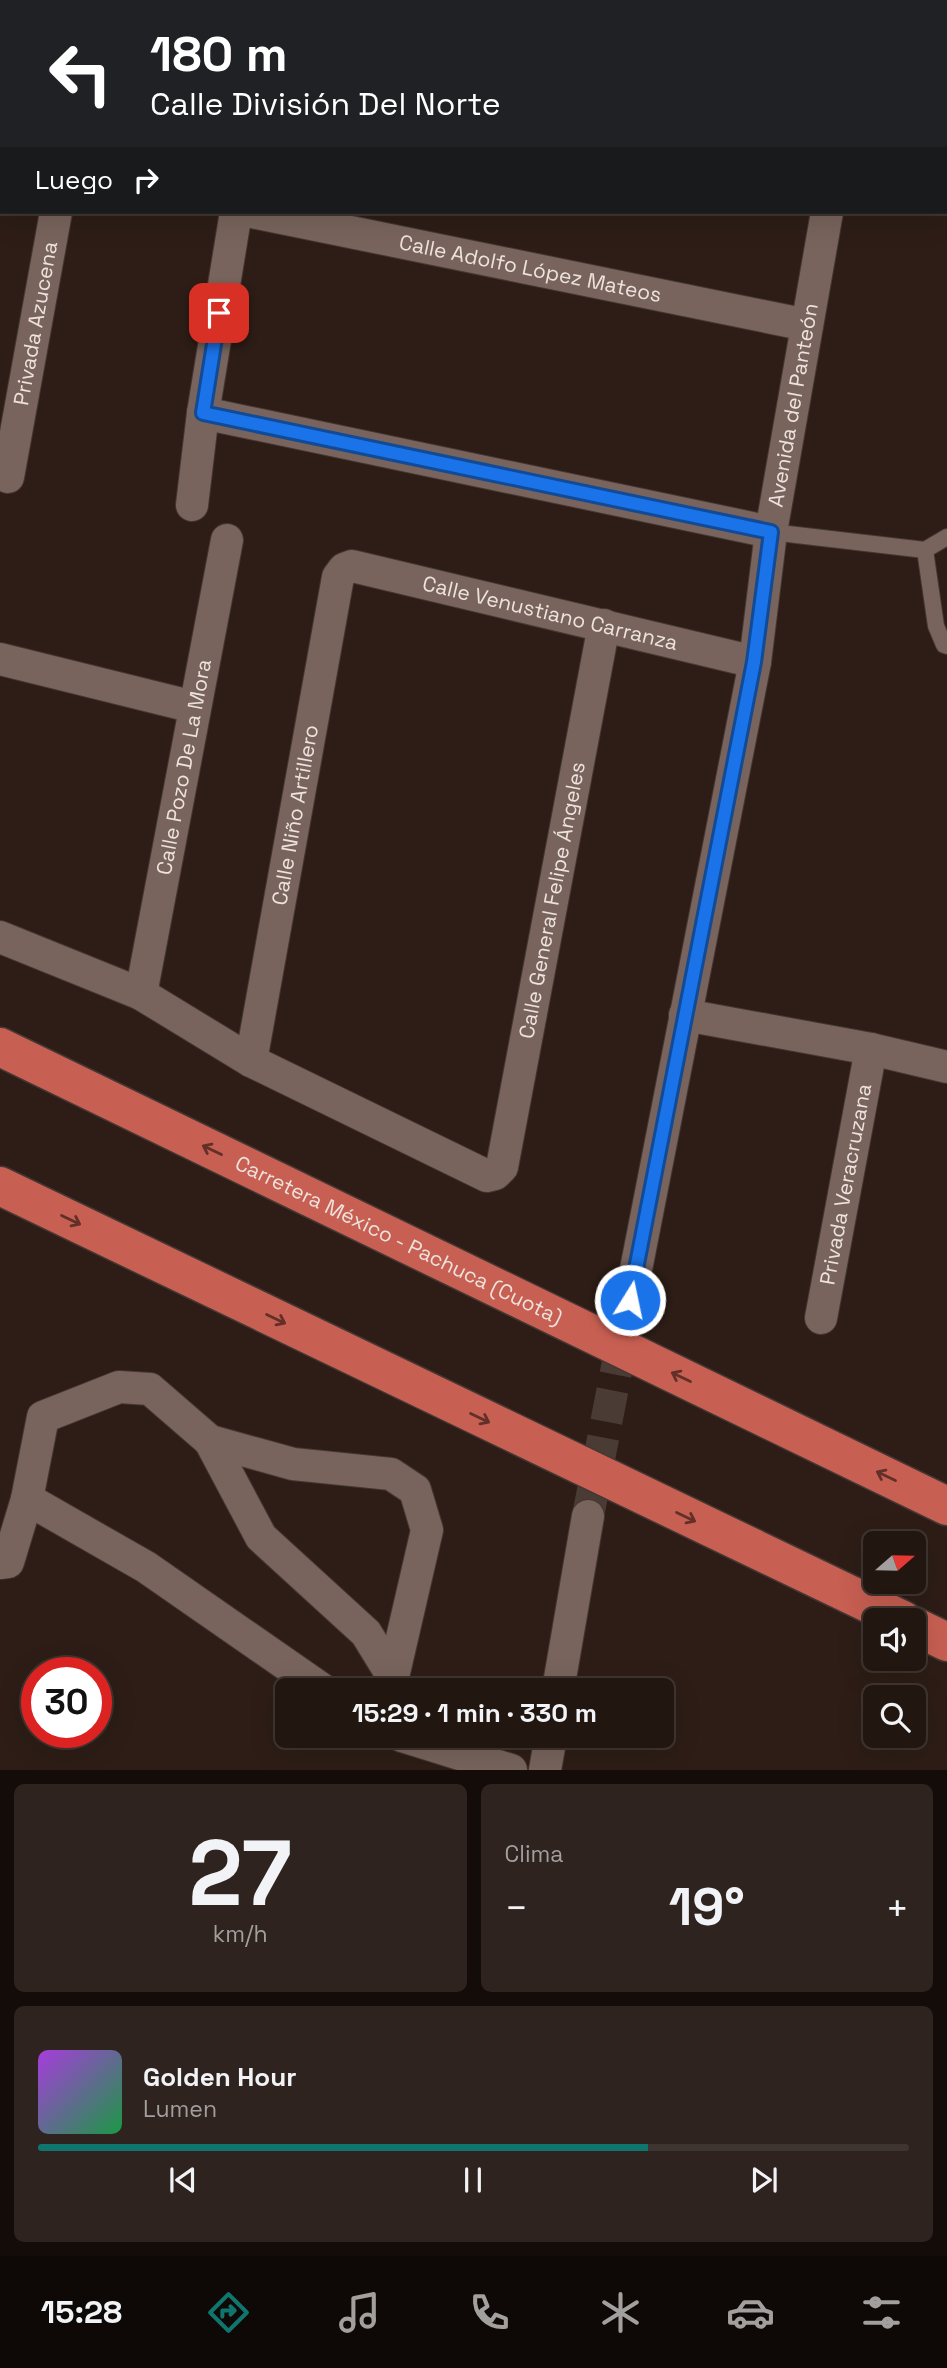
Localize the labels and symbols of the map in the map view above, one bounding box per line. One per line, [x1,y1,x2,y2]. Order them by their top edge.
street label: Calle Adolfo López Mateos [397,228,664,308]
street label: Privada Azucena [7,239,63,408]
pin [189,283,249,343]
street label: Avenida del Panteón [762,301,824,509]
street label: Calle Venustiano Carranza [420,569,681,656]
street label: Calle Pozo De La Mora [150,657,217,877]
street label: Calle Niño Artillero [265,722,324,907]
street label: Calle General Felipe Ángeles [512,759,591,1041]
street label: Privada Veracruzana [813,1081,877,1287]
one-way arrow [201,1142,222,1155]
street label: Carretera México - Pachuca (Cuota) [231,1149,567,1331]
one-way arrow [60,1214,81,1227]
position arrow [593,1263,667,1337]
one-way arrow [265,1312,286,1326]
one-way arrow [671,1370,692,1383]
one-way arrow [469,1412,490,1426]
one-way arrow [876,1469,897,1482]
one-way arrow [675,1511,696,1524]
north arrow [863,1531,926,1594]
speed limit sign: 30 [21,1657,112,1748]

